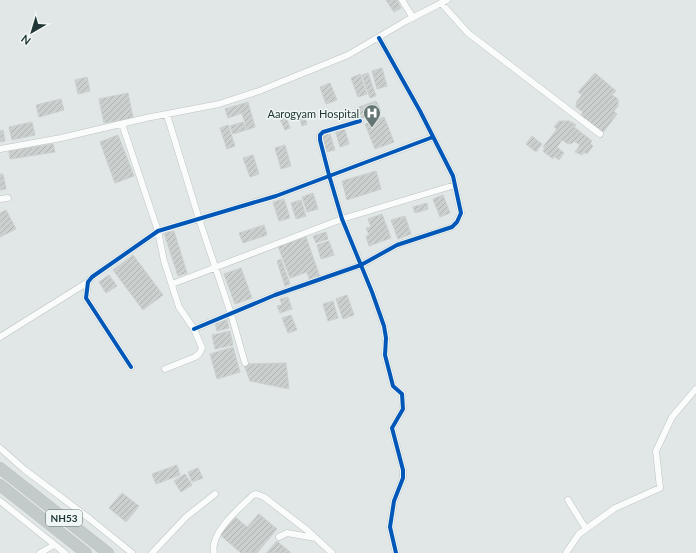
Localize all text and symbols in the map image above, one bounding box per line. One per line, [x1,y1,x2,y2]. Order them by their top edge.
north arrow [12,12,52,52]
text: N [18,33,33,48]
hospital icon: Aarogyam Hospital [362,103,382,128]
place label: Aarogyam Hospital [267,107,359,120]
road number: NH53 [46,510,82,526]

